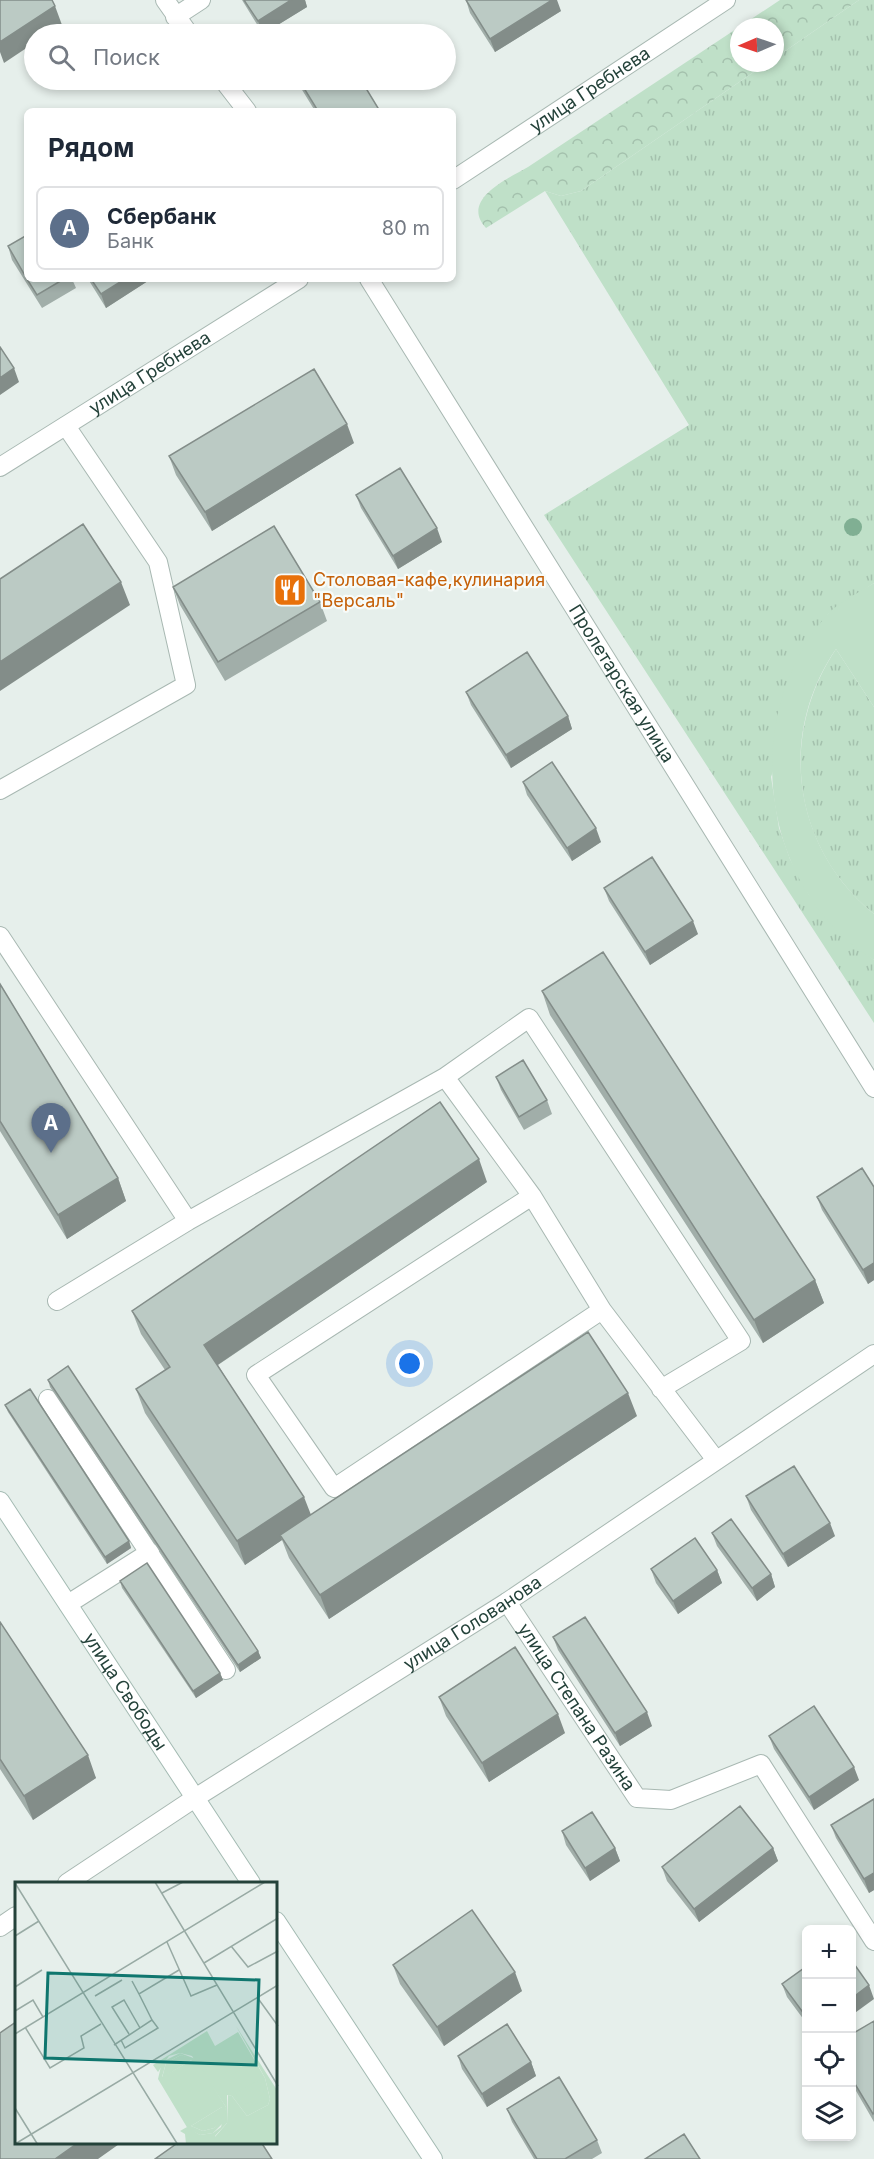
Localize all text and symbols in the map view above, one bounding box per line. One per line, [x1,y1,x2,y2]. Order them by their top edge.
north arrow [730,18,784,72]
search box [24,24,456,90]
icon: search [45,41,78,74]
street label: улица Гребнева [526,42,654,136]
text: Поиск [93,44,160,70]
text: Рядом [48,132,134,163]
text: Сбербанк [107,203,216,229]
text: A [62,216,77,240]
text: 80 m [382,216,430,240]
text: Банк [107,229,154,253]
street label: улица Гребнева [85,326,214,418]
place label: Столовая-кафе,кулинария "Версаль" [313,569,545,611]
restaurant icon: Столовая-кафе,кулинария "Версаль" [272,572,308,608]
street label: Пролетарская улица [565,601,679,766]
pin: A [32,1104,70,1153]
your location [395,1349,424,1378]
street label: улица Голованова [399,1571,545,1674]
street label: улица Степана Разина [514,1619,640,1794]
street label: улица Свободы [79,1629,172,1754]
inset map [15,1882,278,2144]
map controls [802,1925,856,2141]
button: + [802,1925,856,1979]
button: − [802,1979,856,2033]
button: locate [802,2033,856,2087]
button: layers [802,2087,856,2141]

